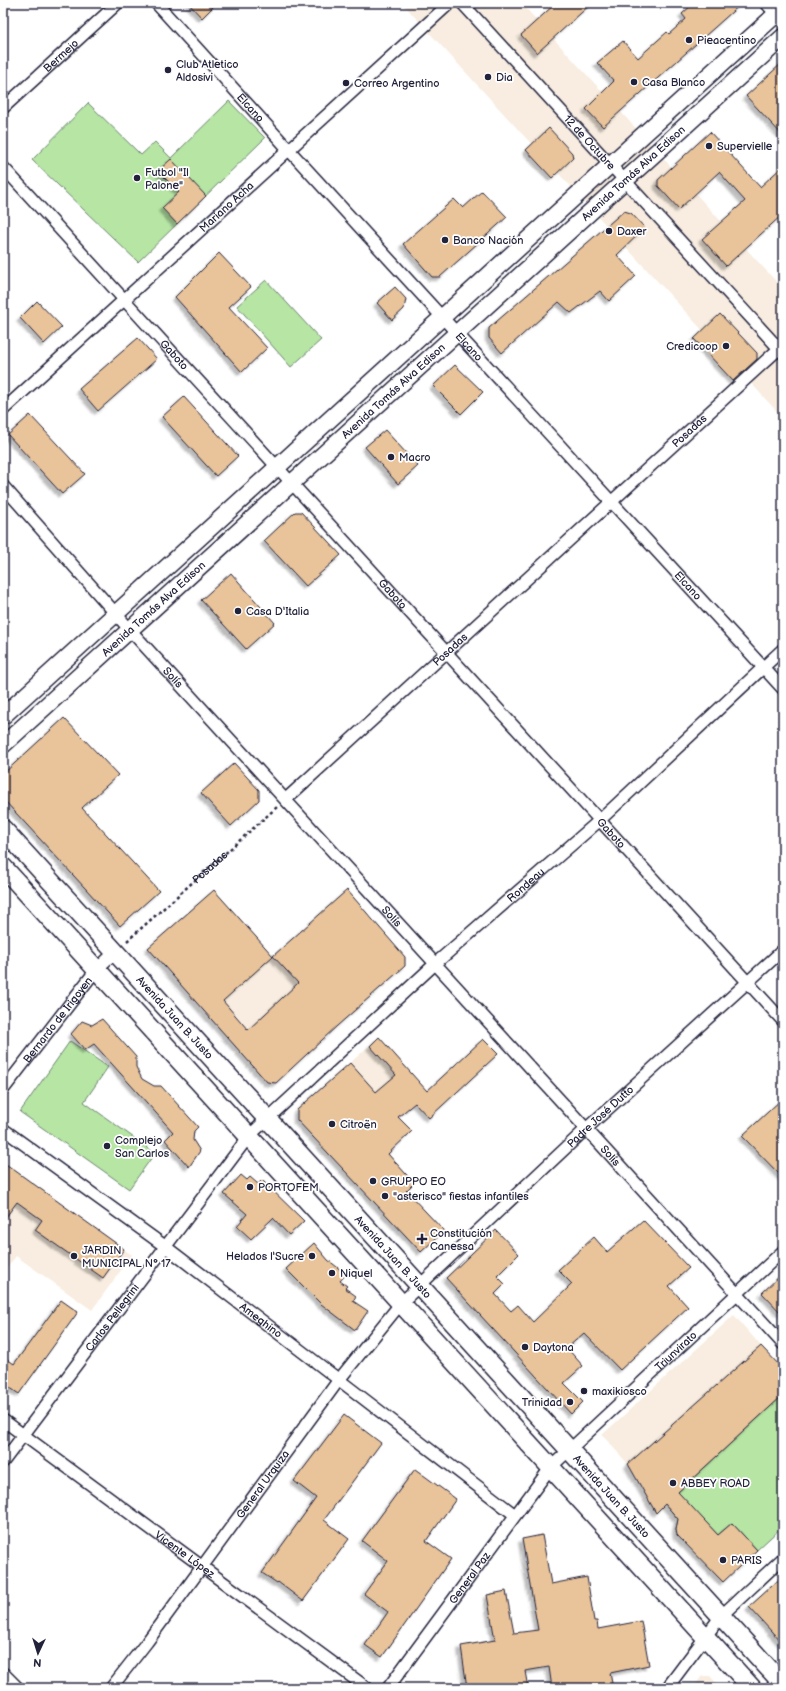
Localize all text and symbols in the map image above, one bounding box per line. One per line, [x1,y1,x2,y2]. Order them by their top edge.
place label: Pieacentino [697,34,756,47]
marker: Pieacentino [684,35,694,45]
street label: Bermejo [40,36,81,75]
place label: Club Atletico Aldosivi [176,58,239,84]
marker: Club Atletico Aldosivi [163,65,173,75]
place label: Dia [496,71,513,84]
marker: Dia [483,72,493,82]
place label: Casa Blanco [642,76,705,89]
place label: Correo Argentino [354,77,440,90]
marker: Casa Blanco [629,77,639,87]
marker: Correo Argentino [341,78,351,88]
street label: Elcano [234,91,267,125]
street label: 12 de Octubre [561,112,618,173]
street label: Avenida Tomás Alva Edison [579,123,688,223]
place label: Supervielle [717,140,773,153]
marker: Supervielle [704,141,714,151]
place label: Futbol "Il Palone" [145,166,189,192]
marker: Futbol "Il Palone" [132,173,142,183]
street label: Mariano Acha [197,179,256,235]
place label: Daxer [617,225,647,238]
marker: Daxer [604,226,614,236]
place label: Banco Nación [453,234,523,247]
marker: Banco Nación [440,235,450,245]
street label: Elcano [453,330,486,364]
street label: Gaboto [157,337,191,372]
place label: Credicoop [666,340,718,353]
street label: Avenida Tomás Alva Edison [339,341,448,441]
marker: Credicoop [721,341,731,351]
street label: Posadas [669,411,710,450]
place label: Macro [399,451,431,464]
marker: Macro [386,452,396,462]
street label: Avenida Tomás Alva Edison [99,558,208,659]
street label: Elcano [672,569,705,603]
street label: Gaboto [376,576,410,612]
place label: Casa D'Italia [246,605,309,618]
marker: Casa D'Italia [233,606,243,616]
street label: Posadas [430,630,470,668]
street label: Solís [161,664,186,691]
street label: Gaboto [594,815,628,851]
street label: Posadas [190,848,230,886]
street label: Rondeau [504,865,547,905]
street label: Solís [379,903,405,930]
street label: Avenida Juan B. Justo [134,973,216,1061]
street label: Bernardo de Irigoyen [20,974,95,1065]
street label: Padre José Dutto [564,1083,636,1150]
place label: Citroën [340,1118,377,1131]
marker: Citroën [327,1119,337,1129]
place label: Complejo San Carlos [115,1134,170,1160]
marker: Complejo San Carlos [102,1141,112,1151]
street label: Solís [598,1142,624,1169]
place label: GRUPPO EO [381,1175,446,1188]
marker: GRUPPO EO [368,1176,378,1186]
place label: PORTOFEM [258,1181,319,1194]
marker: PORTOFEM [245,1182,255,1192]
place label: "asterisco" fiestas infantiles [393,1190,529,1203]
marker: "asterisco" fiestas infantiles [380,1191,390,1201]
street label: Avenida Juan B. Justo [352,1213,434,1301]
place label: Constitución Canessa [430,1227,492,1253]
marker: Constitución Canessa [417,1234,427,1244]
place label: JARDIN MUNICIPAL N° 17 [82,1244,171,1270]
place label: Helados l'Sucre [226,1250,304,1263]
marker: JARDIN MUNICIPAL N° 17 [69,1251,79,1261]
marker: Helados l'Sucre [307,1251,317,1261]
place label: Niquel [340,1267,372,1280]
marker: Niquel [327,1268,337,1278]
street label: Carlos Pellegrini [82,1281,142,1354]
street label: Ameghino [237,1300,285,1340]
street label: Triunvirato [652,1328,699,1373]
place label: Daytona [533,1341,574,1354]
marker: Daytona [520,1342,530,1352]
place label: maxikiosco [592,1385,647,1398]
marker: maxikiosco [579,1386,589,1396]
place label: Trinidad [522,1396,562,1409]
marker: Trinidad [565,1397,575,1407]
street label: General Urquiza [233,1448,292,1521]
street label: Avenida Juan B. Justo [571,1452,653,1540]
place label: ABBEY ROAD [681,1477,750,1490]
marker: ABBEY ROAD [668,1478,678,1488]
street label: Vicente López [153,1528,218,1581]
street label: General Paz [446,1549,493,1606]
place label: PARIS [731,1554,762,1567]
marker: PARIS [718,1555,728,1565]
north arrow [18,1633,58,1673]
text: N [33,1656,42,1669]

